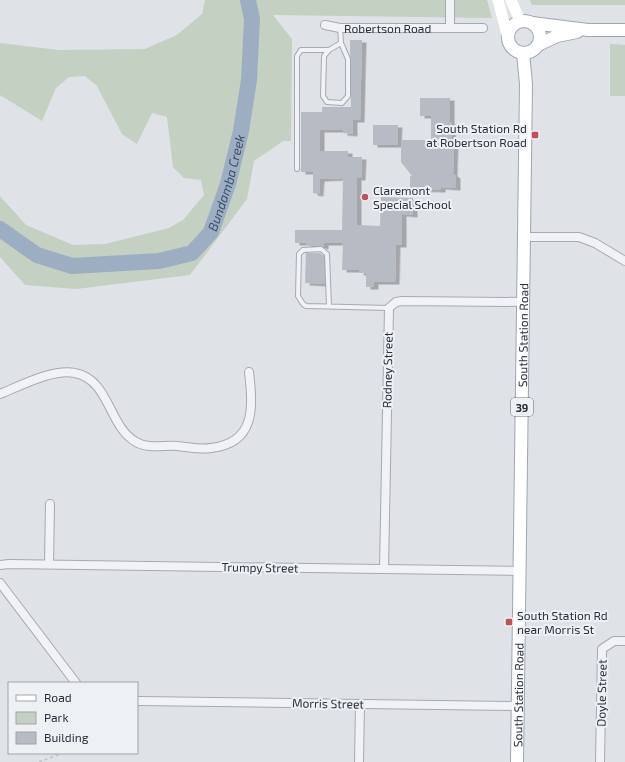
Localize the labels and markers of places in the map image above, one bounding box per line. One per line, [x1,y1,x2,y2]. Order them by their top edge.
place label: South Station Rd at Robertson Road [426,121,527,149]
marker: South Station Rd at Robertson Road [530,130,540,140]
place label: Claremont Special School [373,183,452,211]
marker: Claremont Special School [360,192,370,202]
place label: South Station Rd near Morris St [517,608,608,636]
marker: South Station Rd near Morris St [504,617,514,627]

